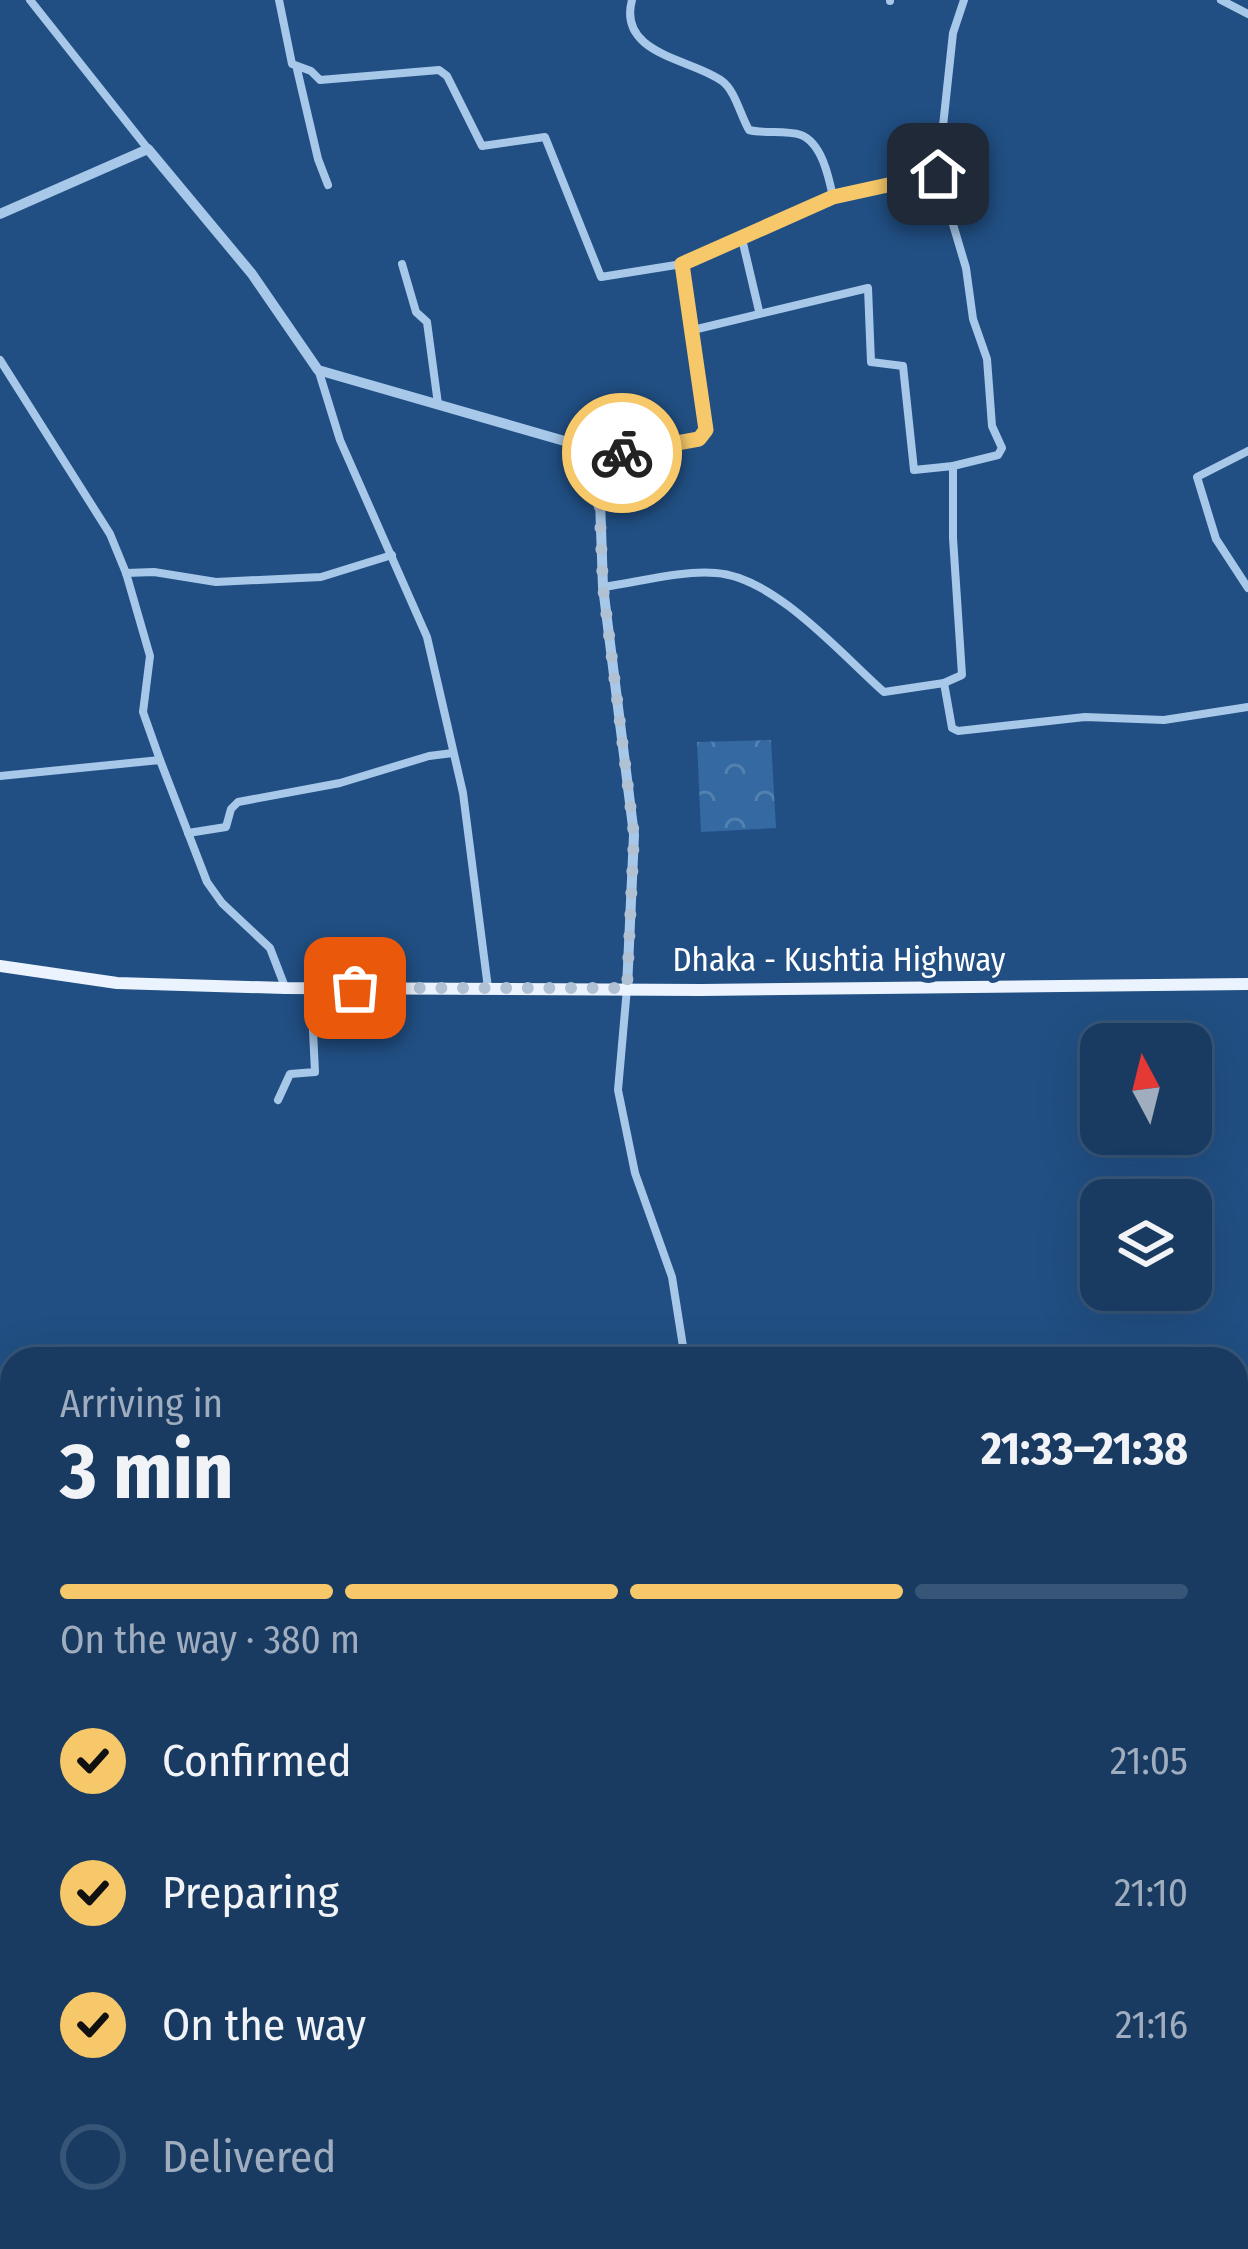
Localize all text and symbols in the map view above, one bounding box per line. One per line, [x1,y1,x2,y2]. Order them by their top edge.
pin [887,123,989,225]
icon: home [905,141,971,207]
courier [562,393,682,513]
icon: bike [589,420,655,486]
pin [304,937,406,1039]
street label: Dhaka - Kushtia Highway [672,940,1006,980]
icon: bag [322,955,388,1021]
north arrow [1080,1023,1212,1155]
map controls [1080,1023,1212,1311]
button: layers [1080,1179,1212,1311]
text: Arriving in [60,1381,223,1427]
text: 21:33–21:38 [981,1422,1188,1476]
text: 3 min [60,1425,234,1519]
text: On the way · 380 m [60,1617,360,1663]
icon: check [60,1728,126,1794]
text: Confirmed [162,1734,352,1788]
text: 21:05 [1110,1738,1188,1784]
icon: check [60,1860,126,1926]
text: Preparing [162,1866,339,1920]
text: 21:10 [1114,1870,1188,1916]
icon: check [60,1992,126,2058]
text: On the way [162,1998,366,2052]
text: 21:16 [1115,2002,1188,2048]
text: Delivered [162,2130,336,2184]

